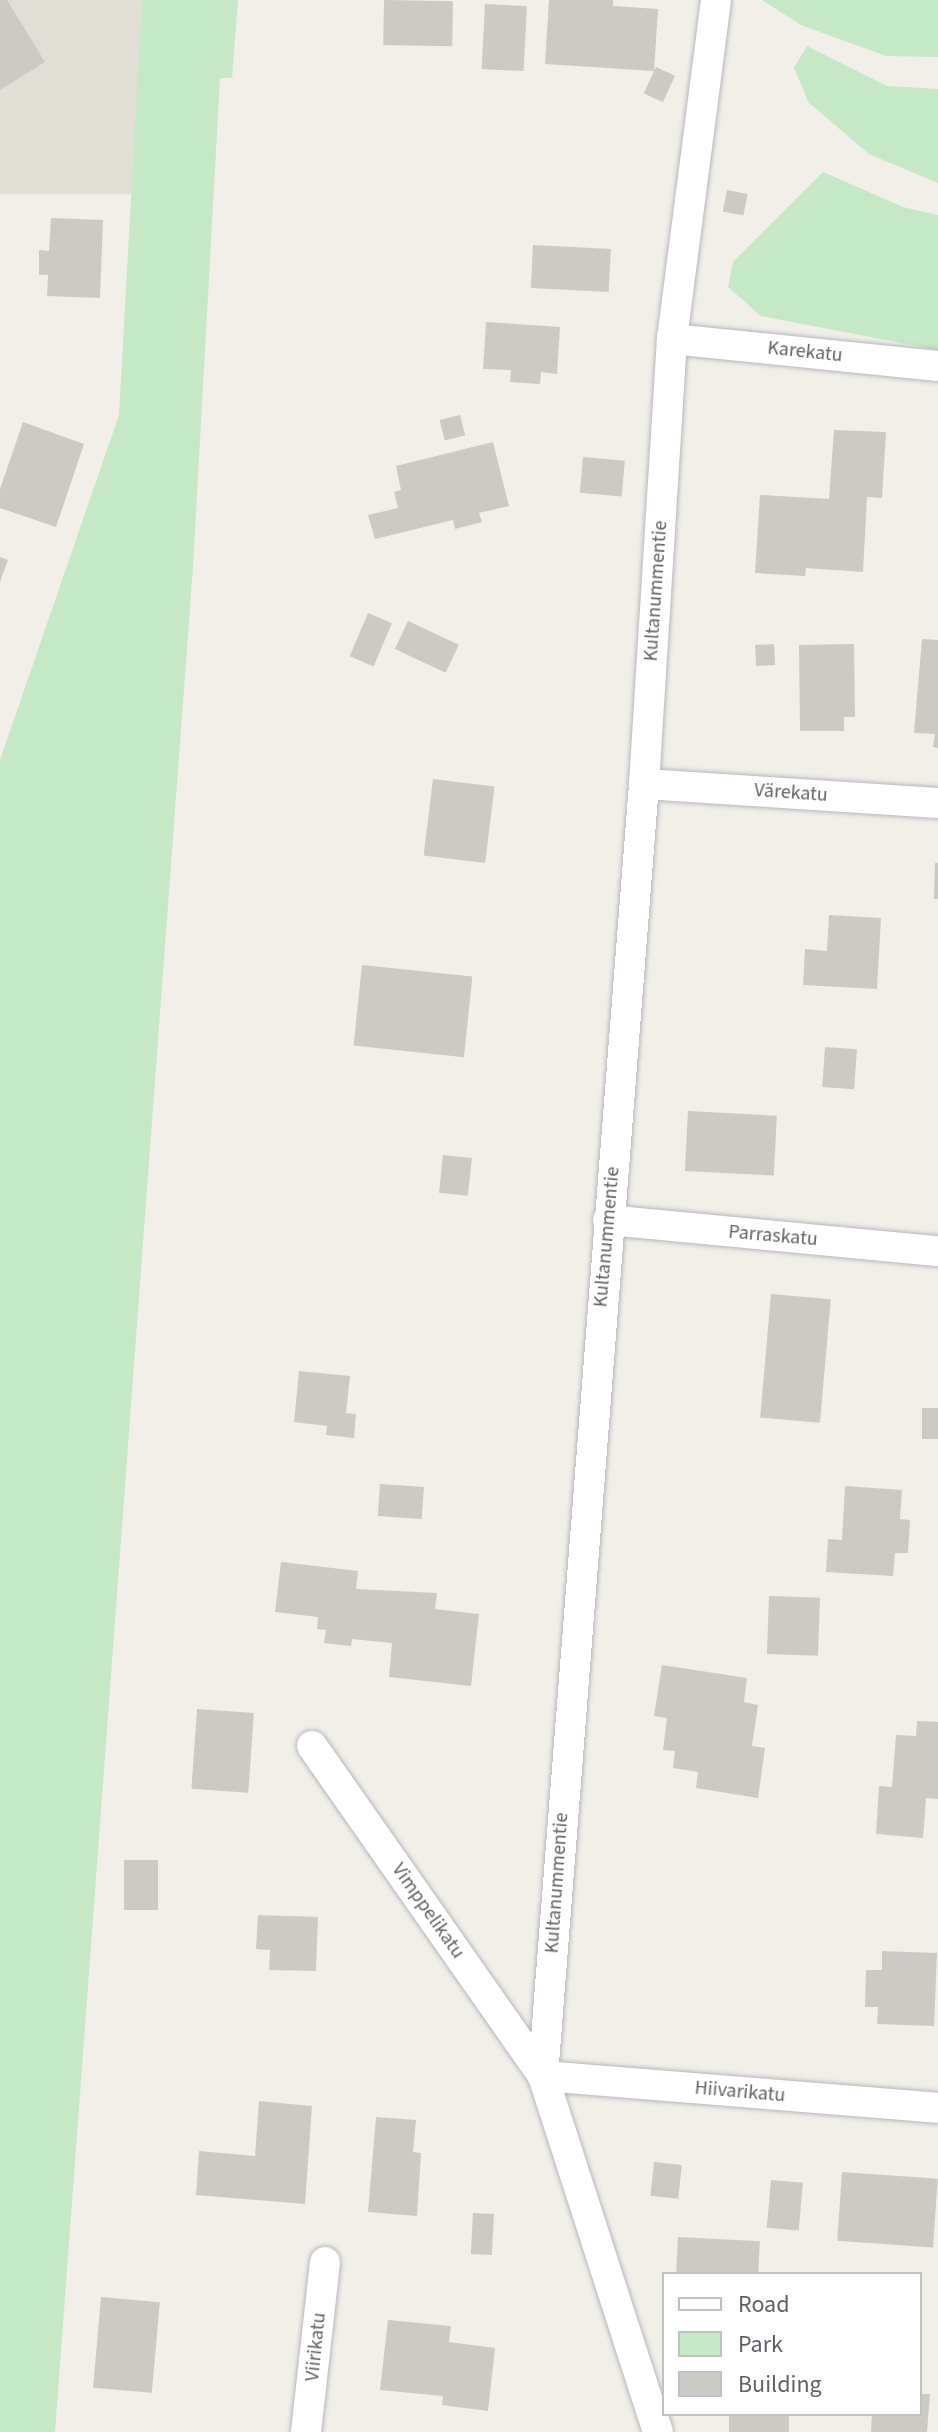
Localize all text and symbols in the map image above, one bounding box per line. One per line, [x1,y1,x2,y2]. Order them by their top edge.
street label: Karekatu [766,336,844,368]
street label: Kultanummentie [639,520,673,662]
street label: Värekatu [753,778,829,808]
street label: Kultanummentie [589,1166,625,1308]
street label: Parraskatu [727,1220,819,1252]
street label: Kultanummentie [540,1812,574,1954]
street label: Vimppelikatu [386,1859,470,1963]
street label: Hiivarikatu [694,2076,786,2108]
legend [662,2272,922,2416]
text: Road [738,2287,790,2322]
street label: Viirikatu [300,2311,332,2383]
text: Park [738,2327,783,2362]
text: Building [738,2367,822,2402]

